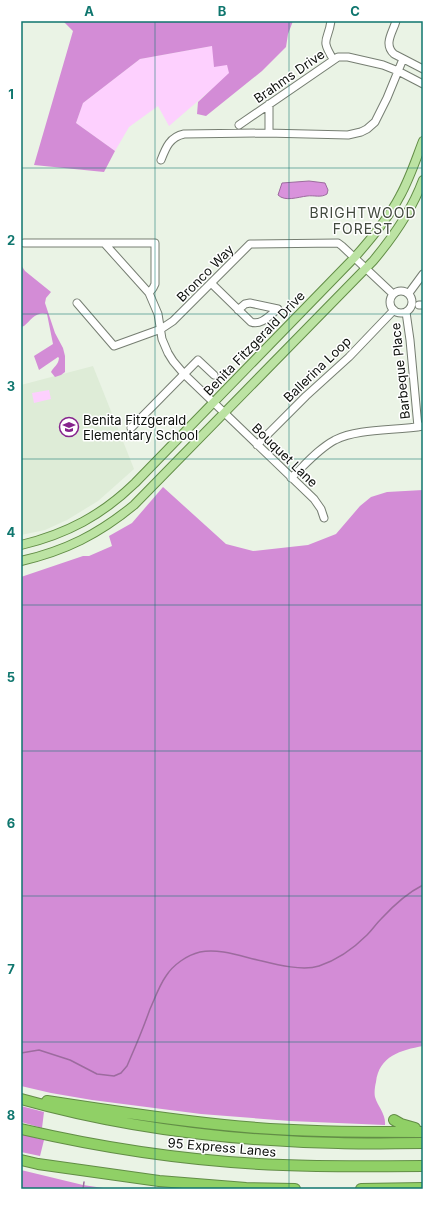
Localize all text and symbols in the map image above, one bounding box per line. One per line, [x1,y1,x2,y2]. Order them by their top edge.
text: A [84,3,94,19]
text: B [218,3,227,19]
text: C [350,3,360,19]
street label: Brahms Drive [251,46,327,106]
text: 1 [8,86,14,102]
district label: BRIGHTWOOD FOREST [309,204,417,237]
text: 2 [7,232,15,248]
street label: Bronco Way [173,241,237,305]
street label: Benita Fitzgerald Drive [200,287,308,399]
street label: Barbeque Place [387,322,413,420]
street label: Ballerina Loop [280,333,354,405]
text: 3 [7,378,15,394]
place label: Benita Fitzgerald Elementary School [83,412,198,443]
school or university icon: Benita Fitzgerald Elementary School [58,416,80,438]
street label: Bouquet Lane [249,420,321,490]
text: 4 [7,524,16,540]
text: 5 [7,669,15,685]
text: 6 [7,815,15,831]
text: 7 [7,961,15,977]
text: 8 [7,1107,15,1123]
street label: 95 Express Lanes [167,1134,277,1160]

